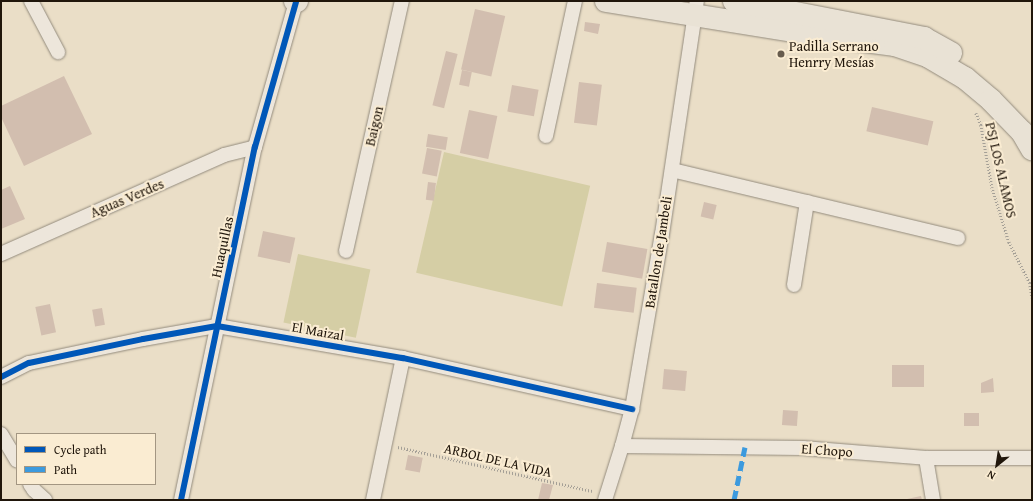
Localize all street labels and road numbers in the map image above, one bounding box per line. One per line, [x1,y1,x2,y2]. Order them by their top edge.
street label: Baigon [361,104,387,148]
street label: PSJ LOS ALAMOS [982,121,1020,219]
street label: Aguas Verdes [88,175,166,221]
street label: Batallon de Jambeli [641,195,675,309]
street label: Huaquillas [207,215,237,279]
street label: El Maizal [291,318,345,344]
street label: ARBOL DE LA VIDA [443,439,553,481]
street label: El Chopo [801,440,853,460]

